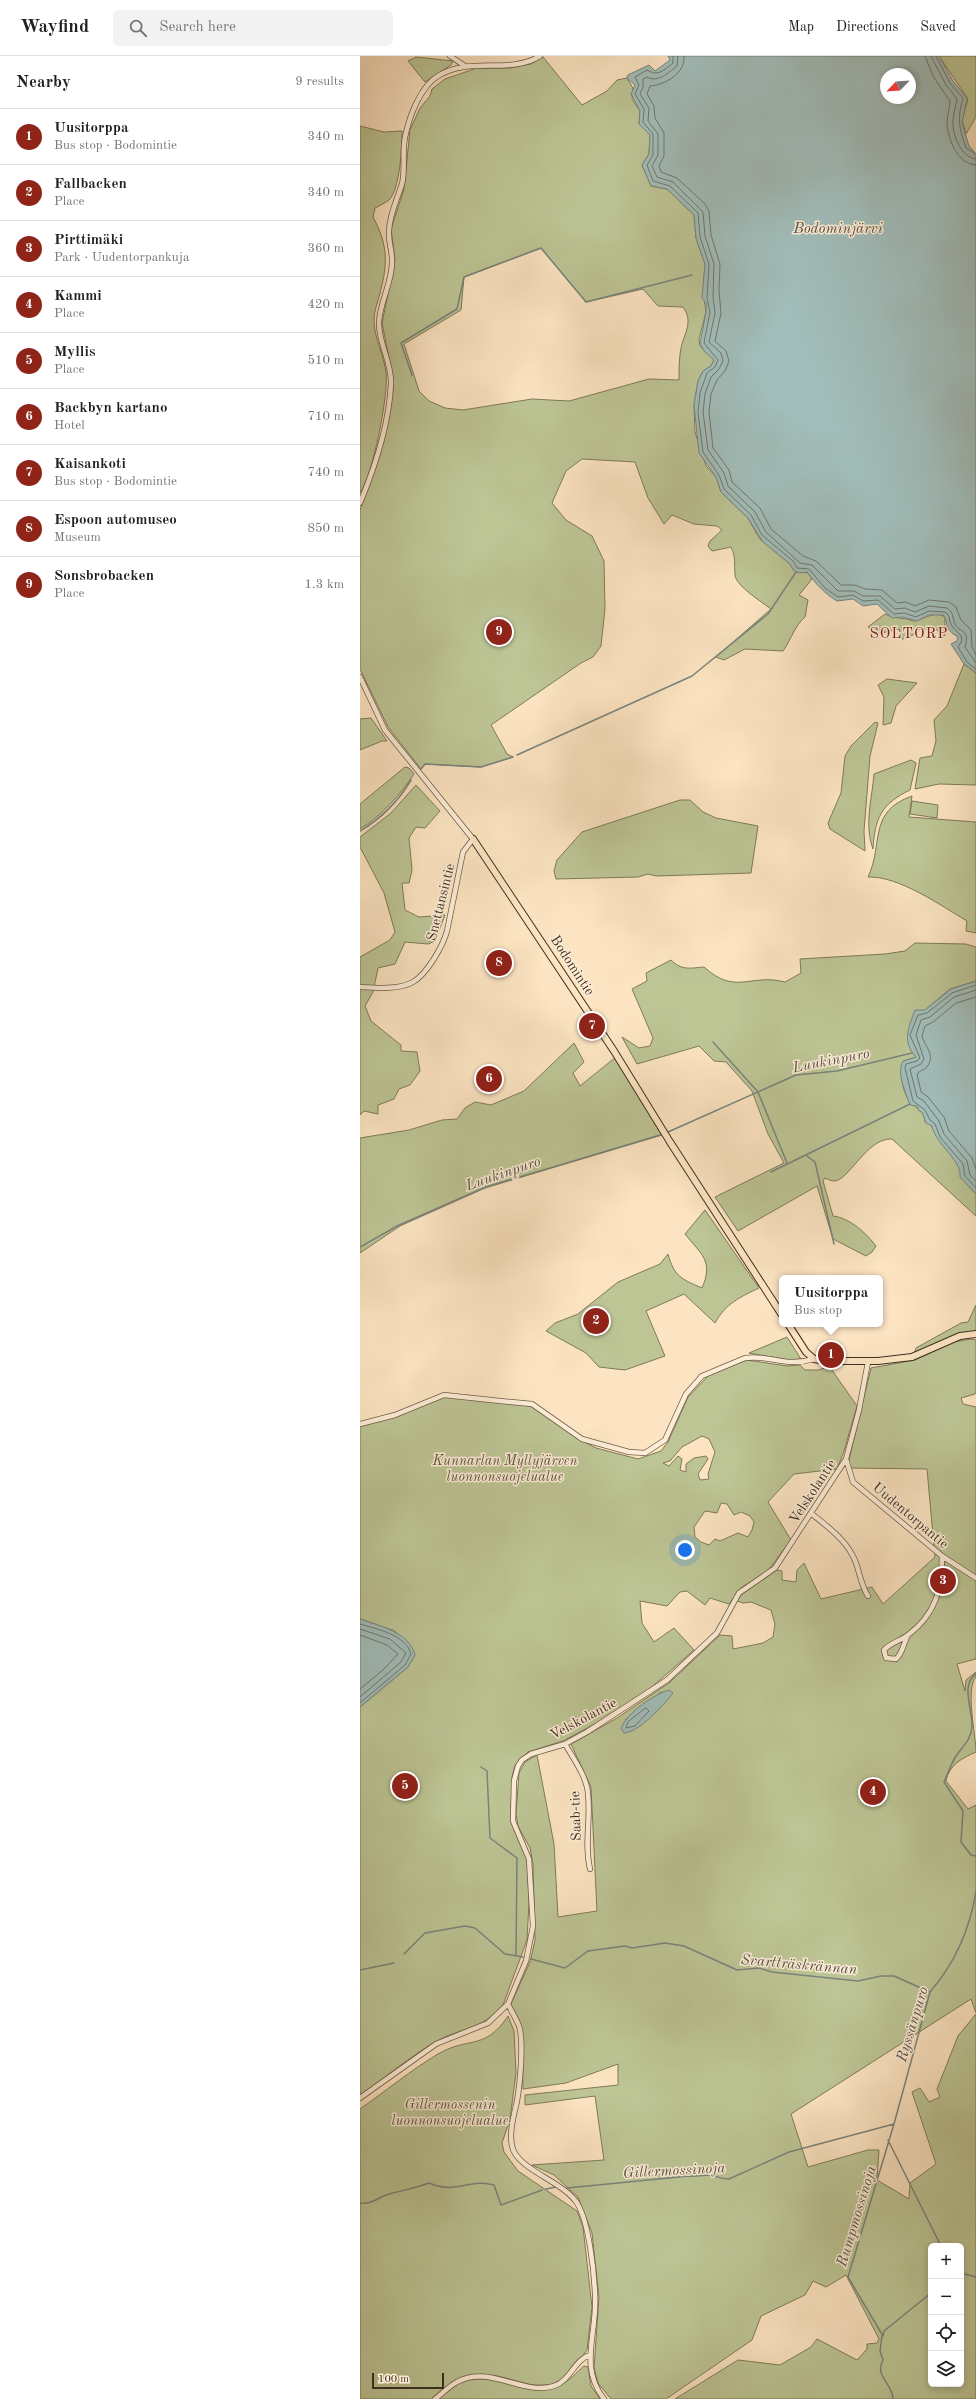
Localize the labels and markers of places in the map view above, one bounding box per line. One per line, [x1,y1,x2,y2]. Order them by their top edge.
pin: 9 [486,617,512,647]
pin: 8 [486,948,512,978]
pin: 7 [579,1011,605,1041]
pin: 6 [476,1064,502,1094]
pin: 2 [583,1306,609,1336]
pin: 1 [818,1340,844,1370]
pin: 3 [930,1566,956,1596]
pin: 5 [392,1771,418,1801]
pin: 4 [860,1777,886,1807]

